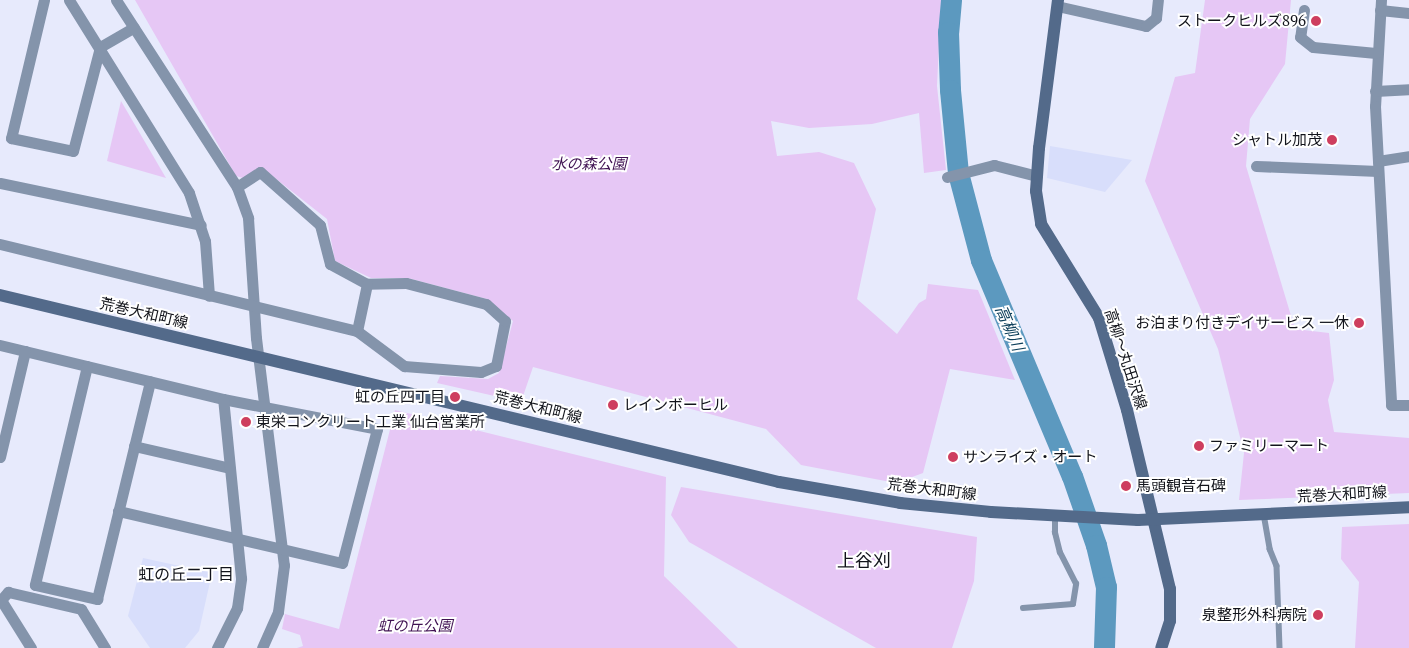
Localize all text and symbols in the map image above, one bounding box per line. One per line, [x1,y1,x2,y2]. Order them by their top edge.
place label: ストークヒルズ896 [1177,12,1306,30]
marker: ストークヒルズ896 [1310,15,1322,27]
place label: シャトル加茂 [1232,131,1322,149]
marker: シャトル加茂 [1326,134,1338,146]
park label: 水の森公園 [552,155,626,173]
street label: 荒巻大和町線 [98,294,190,332]
water label: 高柳川 [992,302,1028,354]
street label: 高柳～丸田沢線 [1101,306,1151,412]
place label: お泊まり付きデイサービス 一休 [1135,314,1349,332]
marker: お泊まり付きデイサービス 一休 [1353,317,1365,329]
street label: 荒巻大和町線 [492,387,584,427]
place label: 虹の丘四丁目 [355,388,445,406]
marker: 虹の丘四丁目 [449,391,461,403]
place label: レインボーヒル [623,396,728,414]
marker: レインボーヒル [607,399,619,411]
place label: 東栄コンクリート工業 仙台営業所 [256,413,485,431]
marker: 東栄コンクリート工業 仙台営業所 [240,416,252,428]
place label: ファミリーマート [1209,437,1329,455]
marker: ファミリーマート [1193,440,1205,452]
place label: サンライズ・オート [963,448,1098,466]
marker: サンライズ・オート [947,451,959,463]
street label: 荒巻大和町線 [886,475,978,503]
place label: 馬頭観音石碑 [1136,477,1226,495]
marker: 馬頭観音石碑 [1120,480,1132,492]
street label: 荒巻大和町線 [1297,483,1387,505]
district label: 上谷刈 [837,549,891,571]
district label: 虹の丘二丁目 [138,564,234,584]
place label: 泉整形外科病院 [1202,606,1307,624]
marker: 泉整形外科病院 [1311,608,1325,622]
park label: 虹の丘公園 [378,617,452,635]

